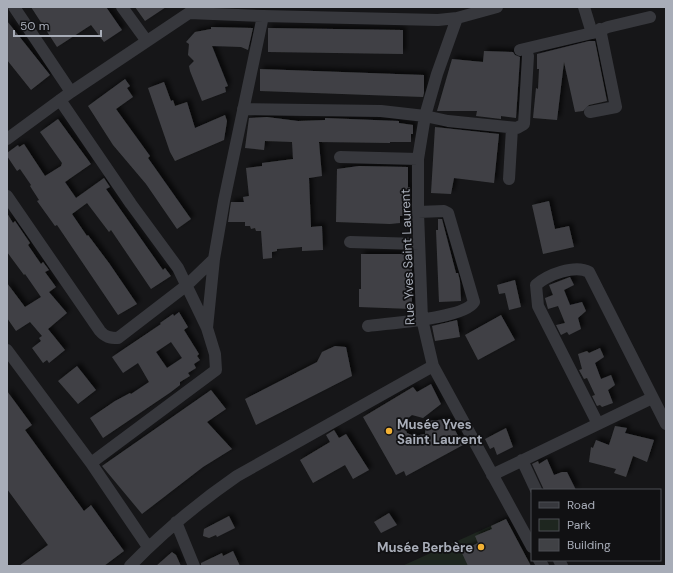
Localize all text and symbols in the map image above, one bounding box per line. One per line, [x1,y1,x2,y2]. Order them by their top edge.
scale bar [14,12,101,38]
text: 50 m [20,18,49,34]
street label: Rue Yves Saint Laurent [397,188,418,326]
place label: Musée Yves Saint Laurent [397,416,482,448]
marker: Musée Yves Saint Laurent [384,426,394,436]
legend [531,489,661,561]
text: Road [567,497,595,513]
text: Park [567,517,591,533]
text: Building [567,537,611,553]
place label: Musée Berbère [377,539,473,556]
marker: Musée Berbère [476,542,486,552]

